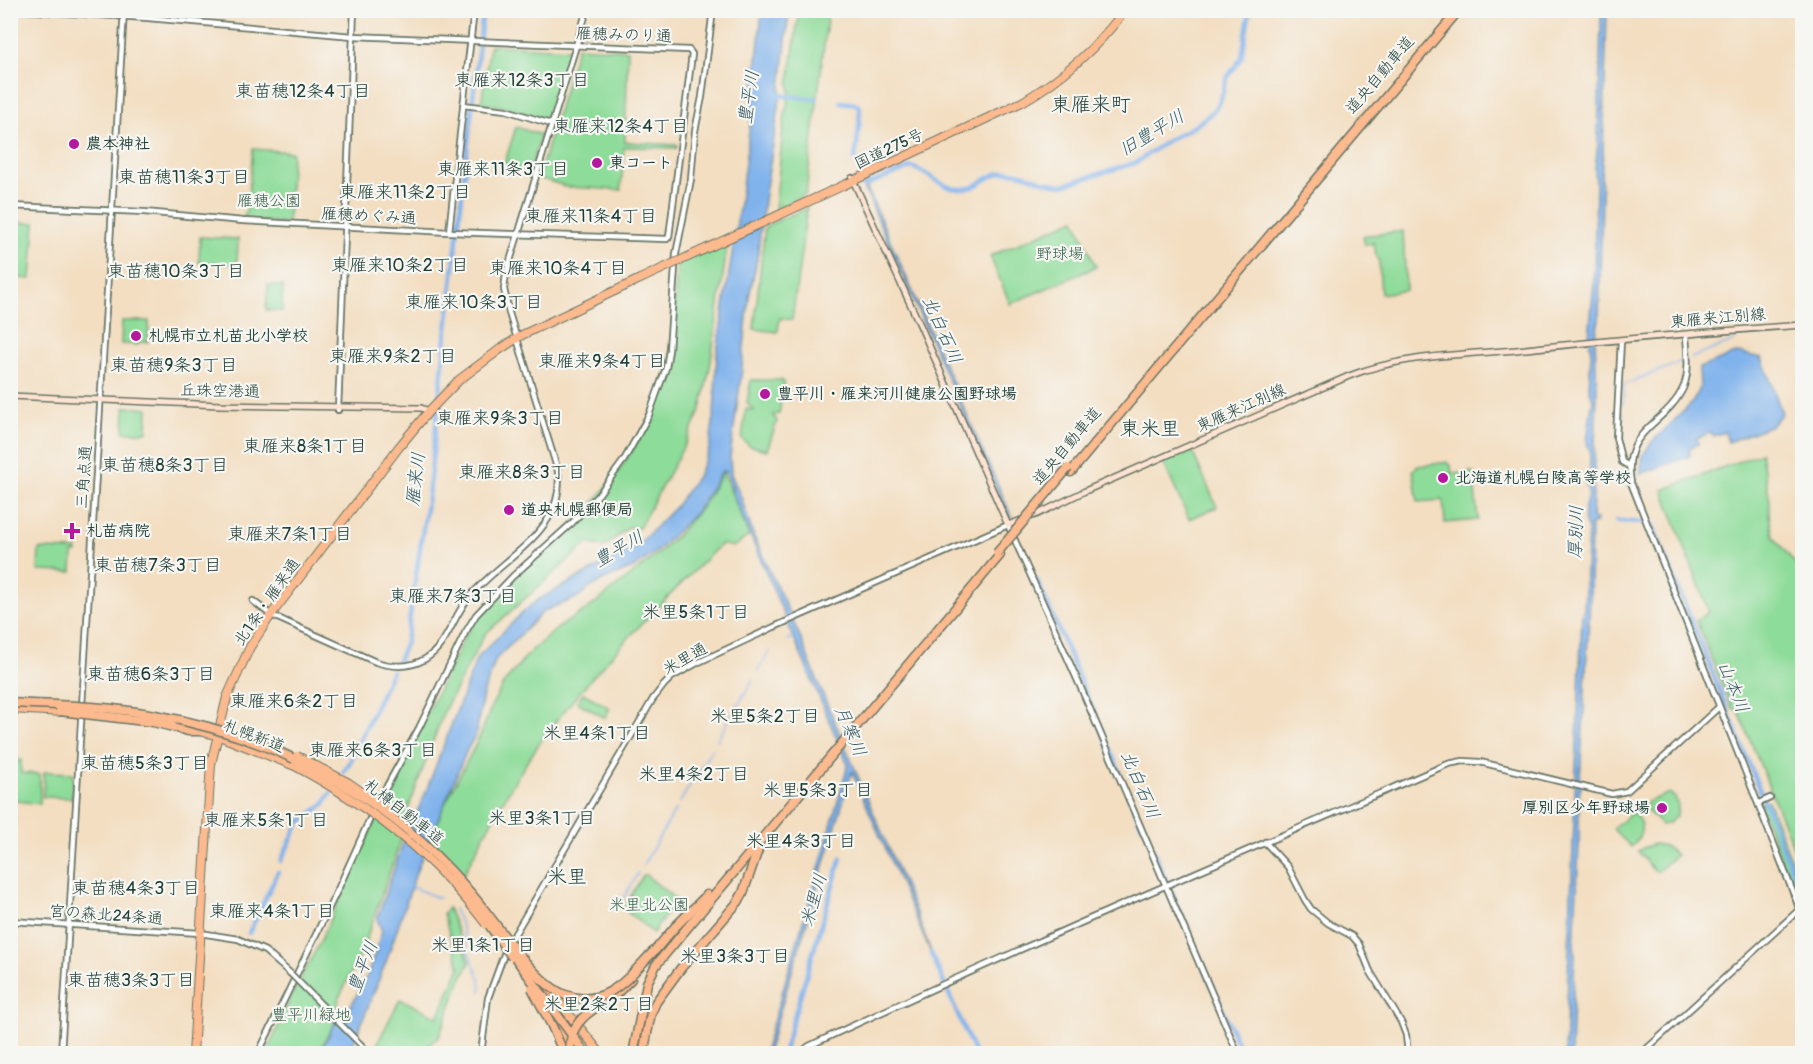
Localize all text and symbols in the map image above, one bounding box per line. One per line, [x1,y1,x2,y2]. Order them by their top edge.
street label: 雁穂みのり通 [576,23,672,47]
street label: 道央自動車道 [1341,32,1419,118]
district label: 東雁来12条3丁目 [454,69,590,92]
water label: 豊平川 [733,69,765,125]
district label: 東苗穂12条4丁目 [235,80,371,103]
district label: 東雁来町 [1051,92,1131,117]
water label: 旧豊平川 [1115,105,1189,161]
district label: 東雁来12条4丁目 [553,115,689,138]
street label: 国道275号 [851,124,927,174]
place label: 農本神社 [86,134,150,154]
marker: 農本神社 [67,137,81,151]
place label: 東コート [609,153,673,173]
marker: 東コート [590,156,604,170]
district label: 東雁来11条3丁目 [437,158,569,181]
district label: 東苗穂11条3丁目 [118,166,250,189]
district label: 東雁来11条2丁目 [339,181,471,204]
park label: 雁穂公園 [237,191,301,211]
street label: 雁穂めぐみ通 [321,204,417,228]
district label: 東雁来11条4丁目 [525,205,657,228]
park label: 野球場 [1036,244,1084,264]
district label: 東雁来10条2丁目 [331,254,469,277]
district label: 東雁来10条4丁目 [489,257,627,280]
district label: 東苗穂10条3丁目 [107,260,245,283]
district label: 東雁来10条3丁目 [405,291,543,314]
water label: 北白石川 [917,292,967,368]
street label: 東雁来江別線 [1669,304,1767,332]
place label: 札幌市立札苗北小学校 [148,326,308,346]
marker: 札幌市立札苗北小学校 [129,329,143,343]
district label: 東雁来9条2丁目 [329,345,457,368]
district label: 東雁来9条4丁目 [538,350,666,373]
district label: 東苗穂9条3丁目 [110,354,238,377]
street label: 東雁来江別線 [1193,379,1289,437]
street label: 丘珠空港通 [180,380,260,402]
place label: 豊平川・雁来河川健康公園野球場 [777,384,1017,404]
marker: 豊平川・雁来河川健康公園野球場 [758,387,772,401]
street label: 道央自動車道 [1028,403,1106,489]
district label: 東雁来9条3丁目 [436,407,564,430]
district label: 東米里 [1120,416,1180,441]
district label: 東雁来8条1丁目 [243,435,367,458]
street label: 三角点通 [72,444,96,510]
water label: 雁来川 [401,451,431,507]
district label: 東苗穂8条3丁目 [101,454,229,477]
district label: 東雁来8条3丁目 [458,461,586,484]
place label: 北海道札幌白陵高等学校 [1455,468,1631,488]
marker: 北海道札幌白陵高等学校 [1436,471,1450,485]
place label: 道央札幌郵便局 [521,500,633,520]
marker: 道央札幌郵便局 [502,503,516,517]
water label: 厚別川 [1564,505,1588,559]
place label: 札苗病院 [86,521,150,541]
marker: 札苗病院 [63,522,81,540]
district label: 東雁来7条1丁目 [228,523,352,546]
water label: 豊平川 [590,526,648,572]
district label: 東苗穂7条3丁目 [94,554,222,577]
street label: 北1条・雁来通 [229,554,305,650]
district label: 東雁来7条3丁目 [389,585,517,608]
district label: 米里5条1丁目 [643,601,749,624]
street label: 米里通 [659,638,711,680]
water label: 山本川 [1712,658,1754,716]
district label: 東苗穂6条3丁目 [87,663,215,686]
district label: 東雁来6条2丁目 [230,690,358,713]
water label: 月寒川 [829,702,871,760]
district label: 米里5条2丁目 [710,705,820,728]
street label: 札幌新道 [221,715,287,757]
district label: 米里4条1丁目 [543,722,651,745]
district label: 東雁来6条3丁目 [309,739,437,762]
water label: 北白石川 [1115,747,1165,823]
district label: 東苗穂5条3丁目 [81,752,209,775]
district label: 米里4条2丁目 [639,763,749,786]
street label: 札樽自動車道 [360,775,448,849]
district label: 米里5条3丁目 [763,779,873,802]
place label: 厚別区少年野球場 [1522,798,1650,818]
marker: 厚別区少年野球場 [1655,801,1669,815]
district label: 米里3条1丁目 [488,807,596,830]
district label: 東雁来5条1丁目 [204,809,328,832]
district label: 米里4条3丁目 [746,830,856,853]
district label: 米里 [547,864,587,889]
water label: 米里川 [796,871,832,929]
district label: 東苗穂4条3丁目 [72,877,200,900]
park label: 米里北公園 [609,895,689,915]
district label: 東雁来4条1丁目 [209,900,335,923]
street label: 宮の森北24条通 [48,901,164,929]
district label: 米里1条1丁目 [431,934,535,957]
water label: 豊平川 [343,938,383,996]
district label: 米里3条3丁目 [680,945,790,968]
district label: 東苗穂3条3丁目 [67,969,195,992]
district label: 米里2条2丁目 [544,993,654,1016]
park label: 豊平川緑地 [271,1005,351,1025]

